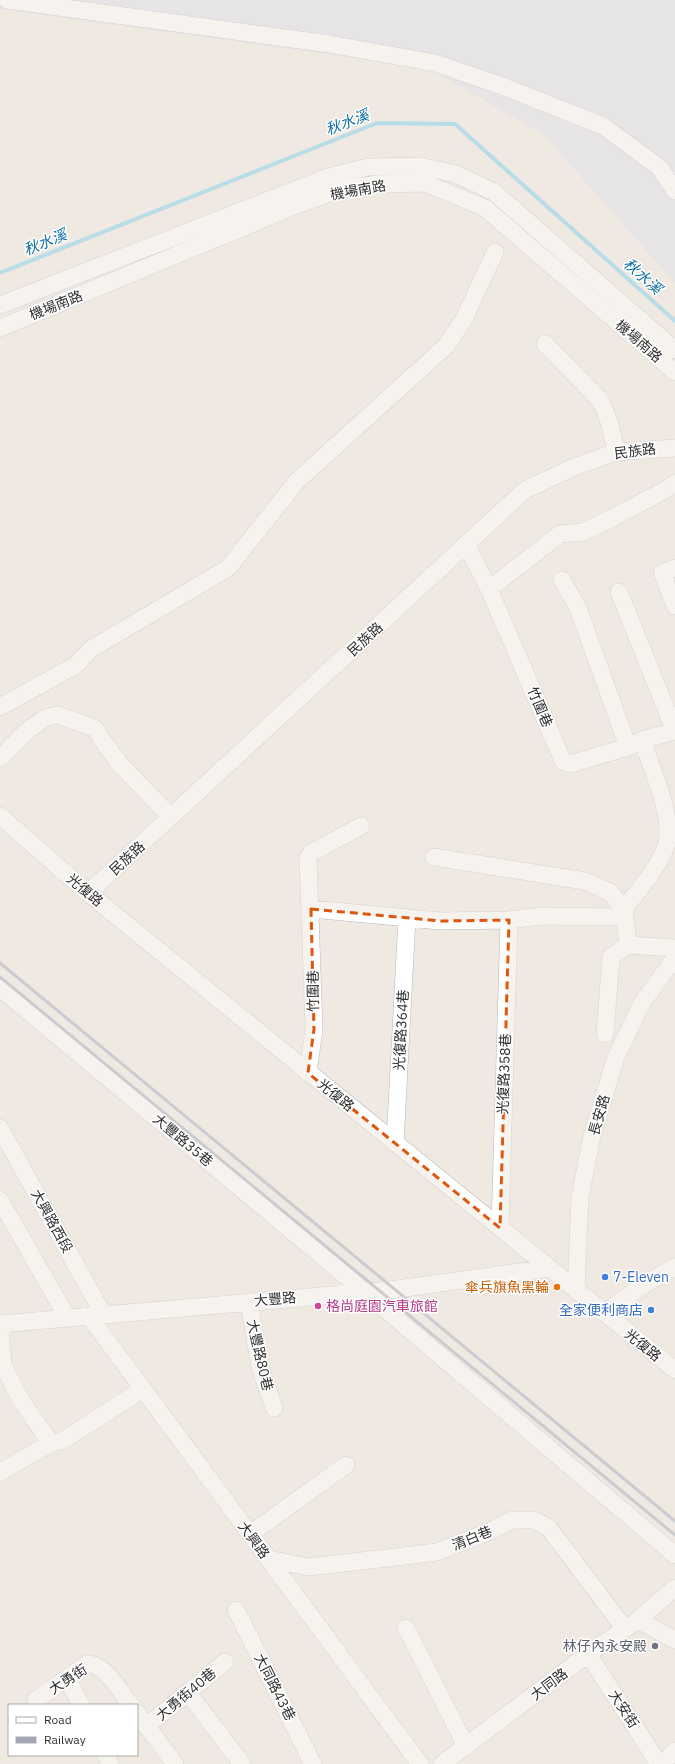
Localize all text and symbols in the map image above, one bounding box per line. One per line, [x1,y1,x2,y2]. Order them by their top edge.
water label: 秋水溪 [323,104,373,139]
street label: 機場南路 [329,176,387,204]
water label: 秋水溪 [21,224,71,259]
water label: 秋水溪 [620,254,668,299]
street label: 機場南路 [27,286,85,324]
street label: 機場南路 [612,316,666,366]
street label: 民族路 [613,440,657,462]
street label: 民族路 [344,618,386,660]
street label: 竹圍巷 [524,684,556,730]
street label: 民族路 [106,837,148,879]
street label: 光復路 [63,870,107,910]
street label: 竹圍巷 [304,970,322,1012]
street label: 光復路364巷 [390,989,412,1071]
street label: 光復路358巷 [494,1033,514,1115]
street label: 光復路 [314,1075,358,1115]
street label: 長安路 [585,1092,613,1138]
street label: 大豐路35巷 [149,1110,217,1170]
street label: 大興路西段 [27,1186,77,1256]
place label: 7-Eleven [613,1268,669,1286]
marker: 7-Eleven [600,1272,610,1282]
place label: 傘兵旗魚黑輪 [465,1278,549,1296]
marker: 傘兵旗魚黑輪 [552,1282,562,1292]
street label: 大豐路 [253,1288,297,1310]
place label: 格尚庭園汽車旅館 [326,1297,438,1315]
marker: 格尚庭園汽車旅館 [313,1301,323,1311]
place label: 全家便利商店 [559,1301,643,1319]
marker: 全家便利商店 [646,1305,656,1315]
street label: 大豐路80巷 [243,1318,277,1392]
street label: 光復路 [621,1325,665,1365]
street label: 大興路 [234,1518,274,1562]
street label: 清白巷 [449,1522,495,1554]
place label: 林仔內永安殿 [563,1637,647,1655]
marker: 林仔內永安殿 [650,1641,660,1651]
street label: 大同路43巷 [250,1650,300,1724]
street label: 大勇街 [45,1660,91,1698]
street label: 大勇街40巷 [152,1664,220,1724]
street label: 大同路 [527,1664,571,1704]
street label: 大安街 [605,1686,643,1732]
legend [8,1704,138,1756]
text: Road [44,1712,72,1727]
text: Railway [44,1732,86,1747]

